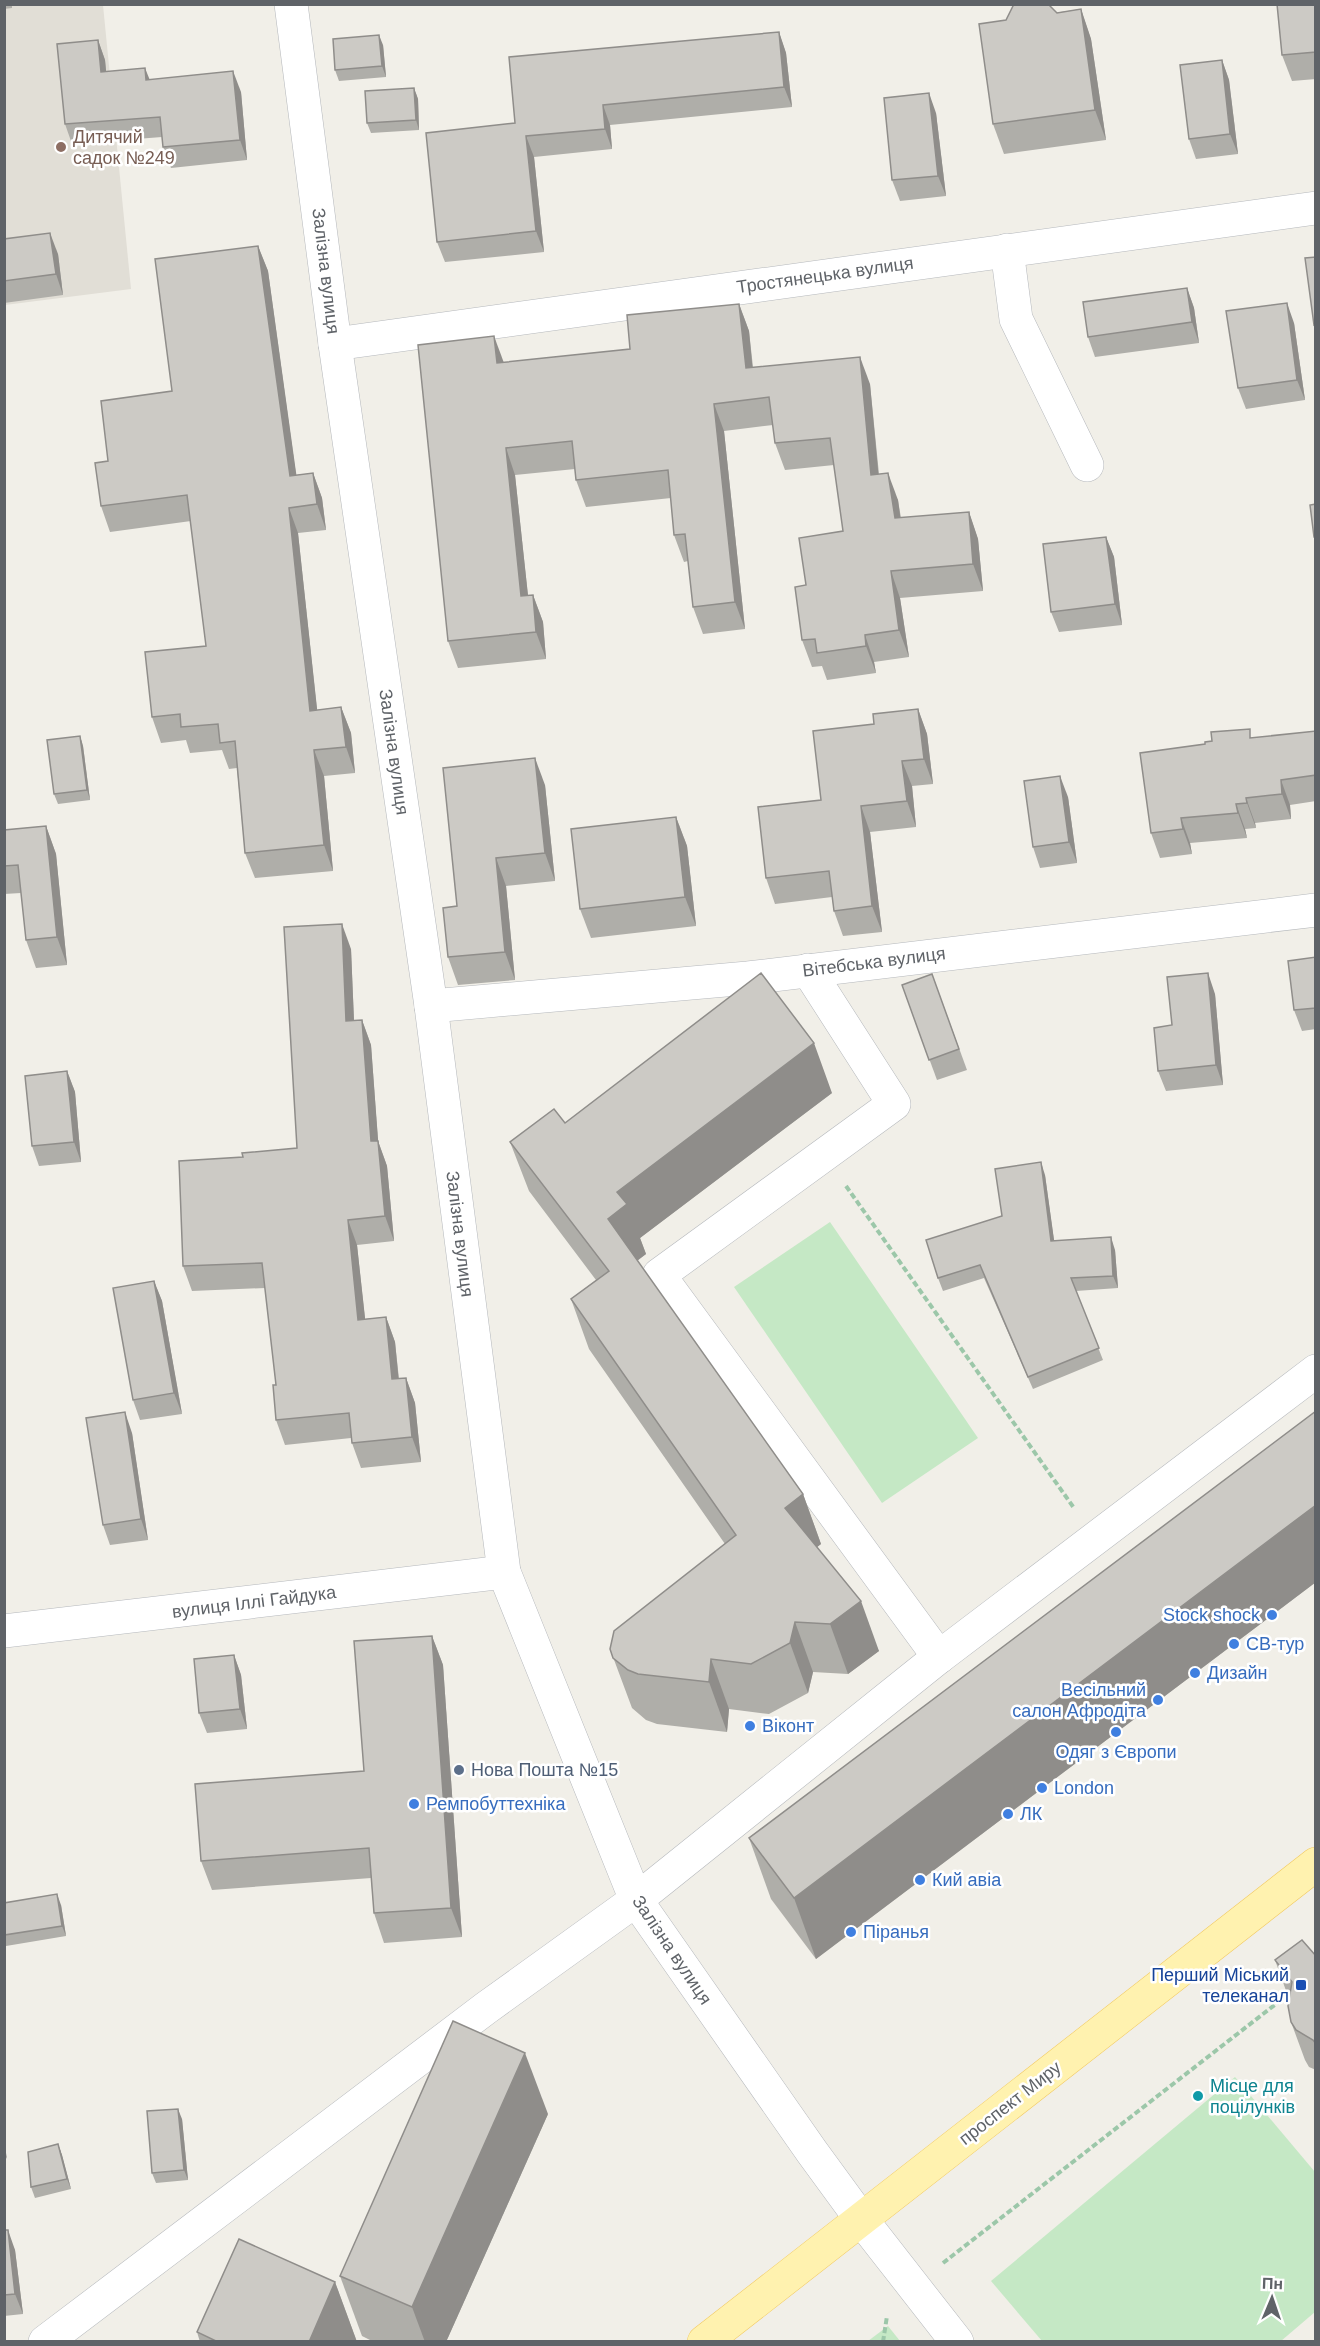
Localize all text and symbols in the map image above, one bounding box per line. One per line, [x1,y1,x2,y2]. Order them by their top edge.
place label: Дитячий садок №249 [73,127,175,168]
marker: Дитячий садок №249 [54,140,68,154]
street label: Залізна вулиця [308,207,344,335]
street label: Тростянецька вулиця [735,253,915,297]
street label: Залізна вулиця [375,688,413,816]
street label: Вітебська вулиця [801,943,947,981]
street label: Залізна вулиця [442,1170,478,1298]
street label: вулиця Іллі Гайдука [171,1582,338,1622]
place label: Stock shock [1163,1605,1261,1625]
marker: Stock shock [1265,1608,1279,1622]
place label: СВ-тур [1246,1634,1304,1654]
marker: СВ-тур [1227,1637,1241,1651]
place label: Дизайн [1207,1663,1268,1683]
marker: Дизайн [1188,1666,1202,1680]
place label: Весільний салон Афродіта [1012,1680,1147,1721]
marker: Весільний салон Афродіта [1151,1693,1165,1707]
place label: Віконт [762,1716,814,1736]
marker: Віконт [743,1719,757,1733]
marker: Одяг з Європи [1109,1725,1123,1739]
place label: Одяг з Європи [1056,1742,1177,1762]
place label: Нова Пошта №15 [471,1760,618,1780]
marker: Нова Пошта №15 [452,1763,466,1777]
place label: London [1054,1778,1114,1798]
marker: London [1035,1781,1049,1795]
place label: Ремпобуттехніка [426,1794,566,1814]
marker: Ремпобуттехніка [407,1797,421,1811]
place label: ЛК [1020,1804,1043,1824]
marker: ЛК [1001,1807,1015,1821]
place label: Кий авіа [932,1870,1002,1890]
marker: Кий авіа [913,1873,927,1887]
street label: Залізна вулиця [628,1892,716,2008]
place label: Піранья [863,1922,929,1942]
marker: Піранья [844,1925,858,1939]
place label: Перший Міський телеканал [1151,1965,1289,2006]
marker: Перший Міський телеканал [1294,1978,1308,1992]
street label: проспект Миру [955,2057,1065,2149]
place label: Місце для поцілунків [1210,2076,1295,2117]
marker: Місце для поцілунків [1191,2089,1205,2103]
north arrow [1242,2268,1302,2328]
text: Пн [1262,2275,1283,2292]

